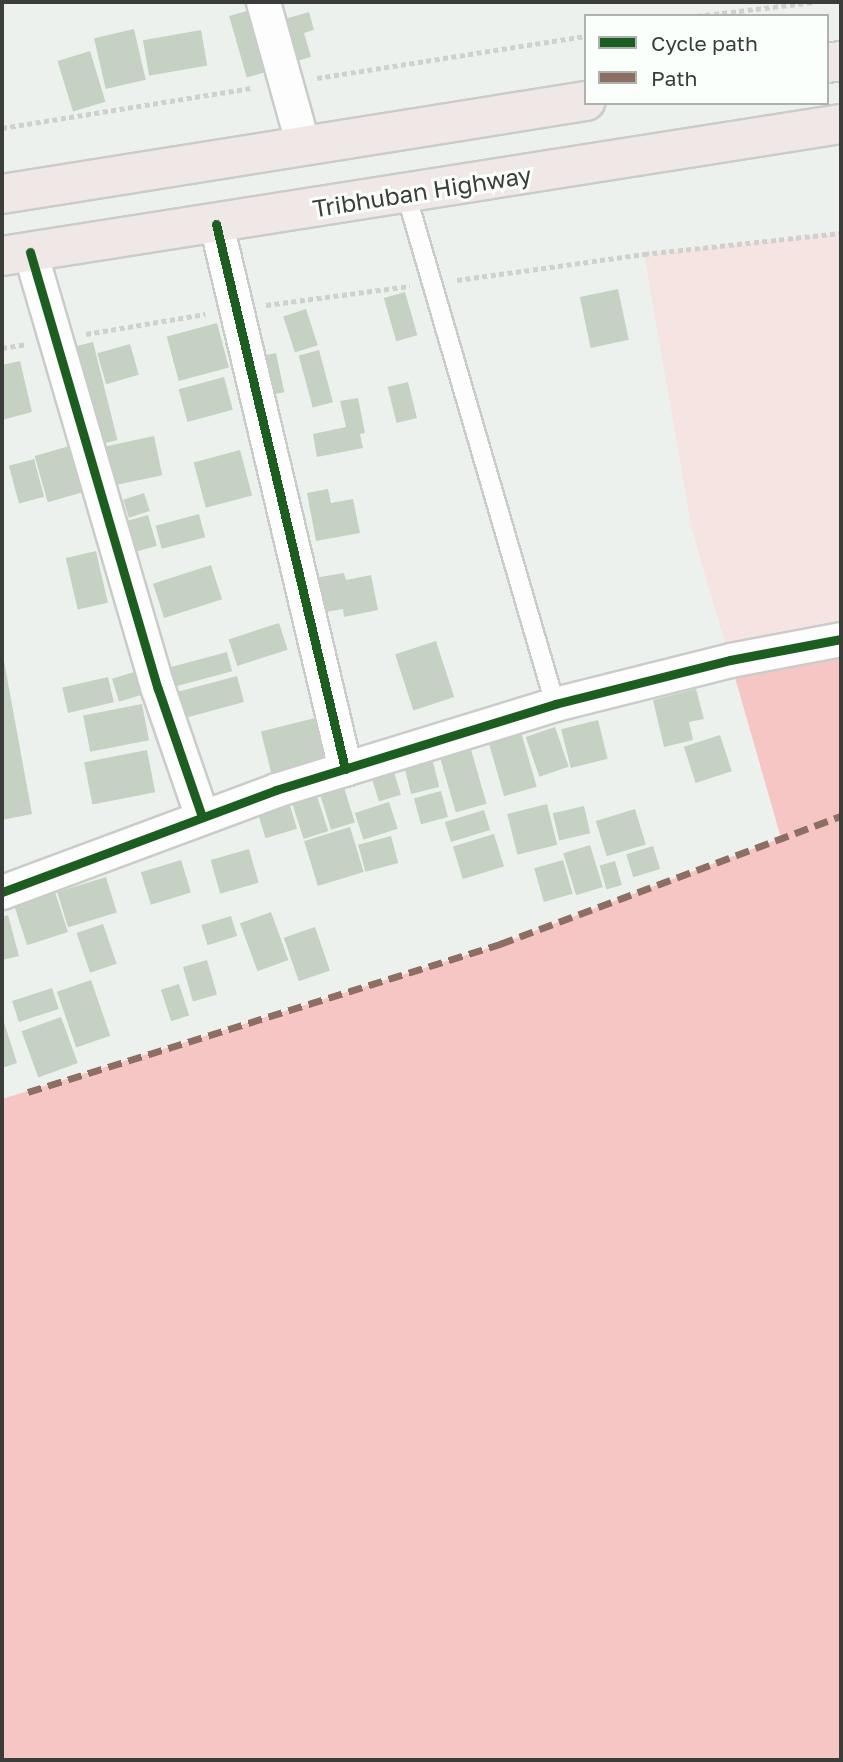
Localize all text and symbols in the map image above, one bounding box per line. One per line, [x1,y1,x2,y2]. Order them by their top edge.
legend [584,14,829,105]
text: Cycle path [651,30,758,56]
text: Path [651,65,698,91]
street label: Tribhuban Highway [311,159,533,223]

